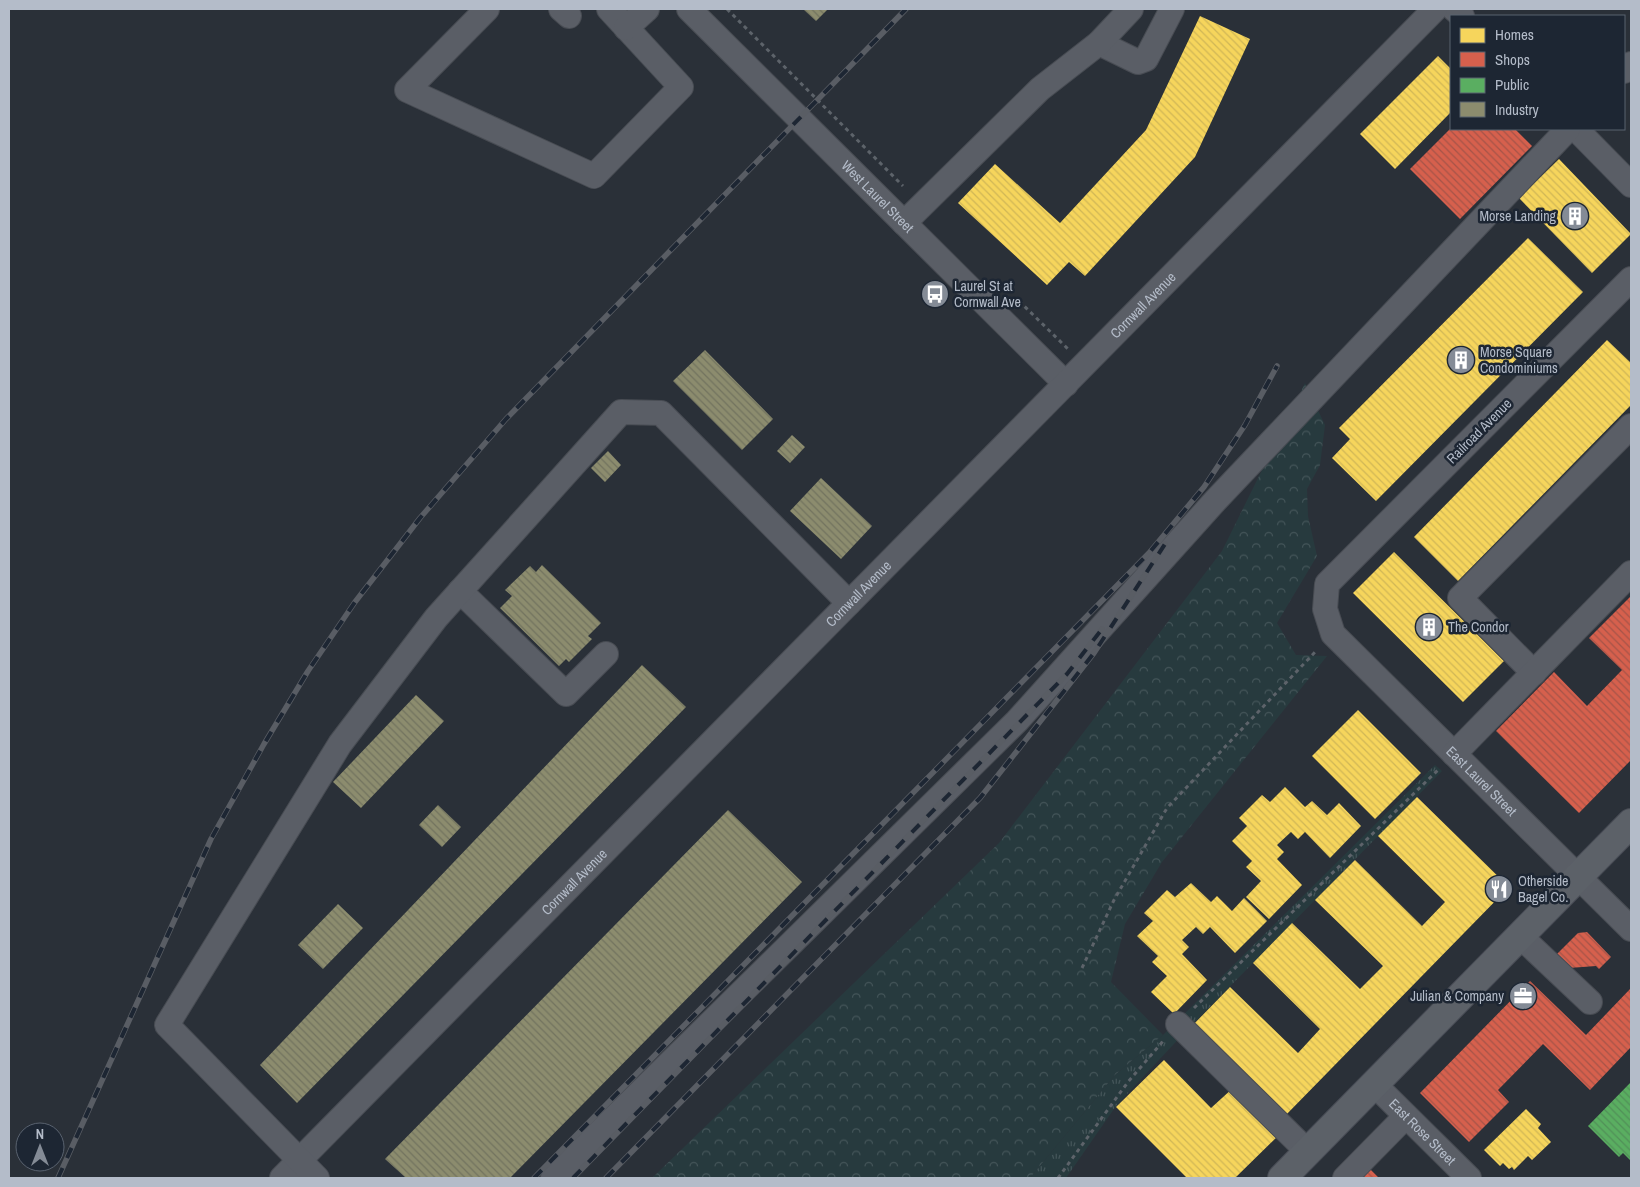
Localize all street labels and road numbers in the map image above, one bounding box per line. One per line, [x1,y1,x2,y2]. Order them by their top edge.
street label: West Laurel Street [838,157,918,236]
street label: Cornwall Avenue [1106,268,1180,342]
street label: Railroad Avenue [1443,395,1515,467]
street label: Cornwall Avenue [822,557,895,630]
street label: East Laurel Street [1443,742,1521,820]
street label: Cornwall Avenue [537,845,611,919]
street label: East Rose Street [1385,1095,1460,1169]

